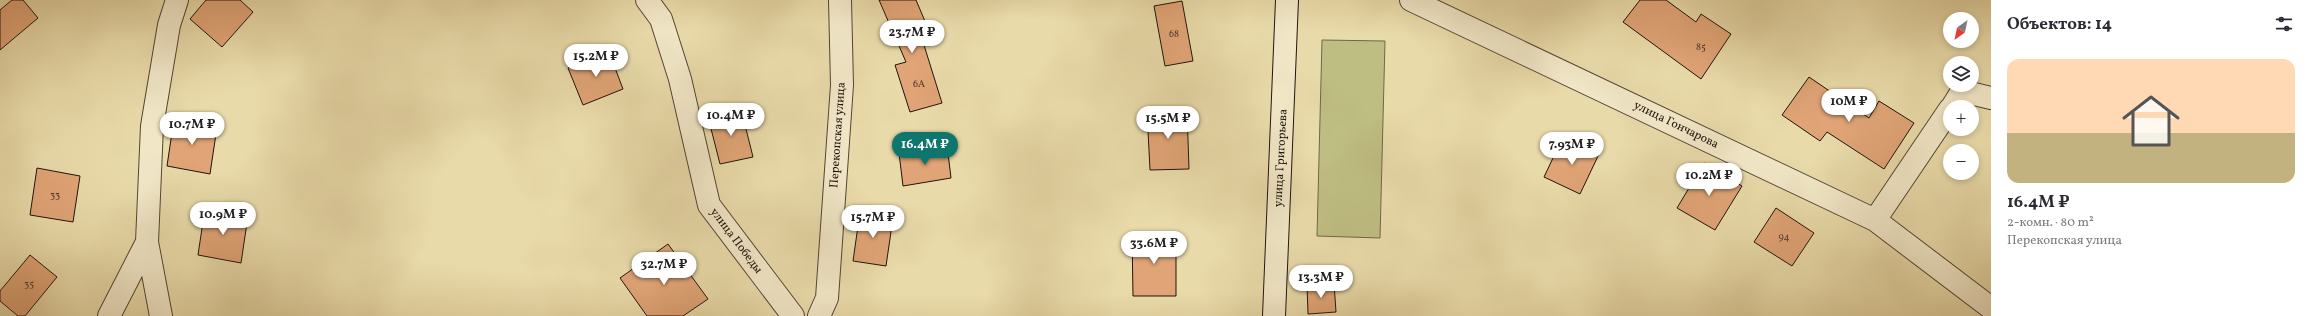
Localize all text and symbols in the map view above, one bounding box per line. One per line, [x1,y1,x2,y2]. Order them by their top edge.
north arrow [1943,12,1979,48]
map controls [1943,12,1979,180]
text: Объектов: 14 [2007,13,2112,36]
icon: filters [2273,13,2295,35]
pin: 23.7M ₽ [875,20,949,54]
text: 23.7M ₽ [889,24,935,42]
house number: 68 [1169,27,1179,41]
house number: 85 [1696,40,1706,54]
pin: 15.2M ₽ [559,44,633,78]
text: 15.2M ₽ [573,48,619,66]
button: layers [1943,56,1979,92]
house number: 6А [913,77,925,91]
street label: Перекопская улица [826,81,850,189]
icon: home [2115,85,2187,157]
pin: 10M ₽ [1821,89,1877,123]
text: 10M ₽ [1830,93,1868,111]
street label: улица Гончарова [1631,97,1721,153]
button: + [1943,100,1979,136]
pin: 10.4M ₽ [694,103,768,137]
pin: 15.5M ₽ [1131,106,1205,140]
text: 10.4M ₽ [707,107,755,125]
street label: улица Григорьева [1270,109,1292,207]
text: 15.5M ₽ [1145,110,1191,128]
pin: 10.7M ₽ [155,112,229,146]
text: 10.7M ₽ [169,116,215,134]
pin: 16.4M ₽ [888,132,962,166]
pin: 7.93M ₽ [1535,132,1609,166]
text: 16.4M ₽ [901,136,949,154]
text: 7.93M ₽ [1549,136,1595,154]
button: − [1943,144,1979,180]
pin: 10.2M ₽ [1672,163,1746,197]
text: 10.2M ₽ [1685,167,1733,185]
house number: 33 [50,188,60,202]
text: 16.4M ₽ [2007,191,2070,214]
pin: 10.9M ₽ [186,202,260,236]
street label: улица Победы [706,205,766,278]
pin: 15.7M ₽ [836,205,910,239]
text: 10.9M ₽ [199,206,247,224]
text: 15.7M ₽ [850,209,896,227]
text: 2-комн. · 80 m² [2007,214,2094,232]
house number: 94 [1779,230,1789,244]
pin: 33.6M ₽ [1117,231,1191,265]
text: Перекопская улица [2007,232,2122,250]
text: 33.6M ₽ [1130,235,1178,253]
pin: 32.7M ₽ [627,252,701,286]
text: 32.7M ₽ [641,256,687,274]
pin: 13.3M ₽ [1284,265,1358,299]
text: 13.3M ₽ [1298,269,1344,287]
house number: 35 [24,277,34,291]

